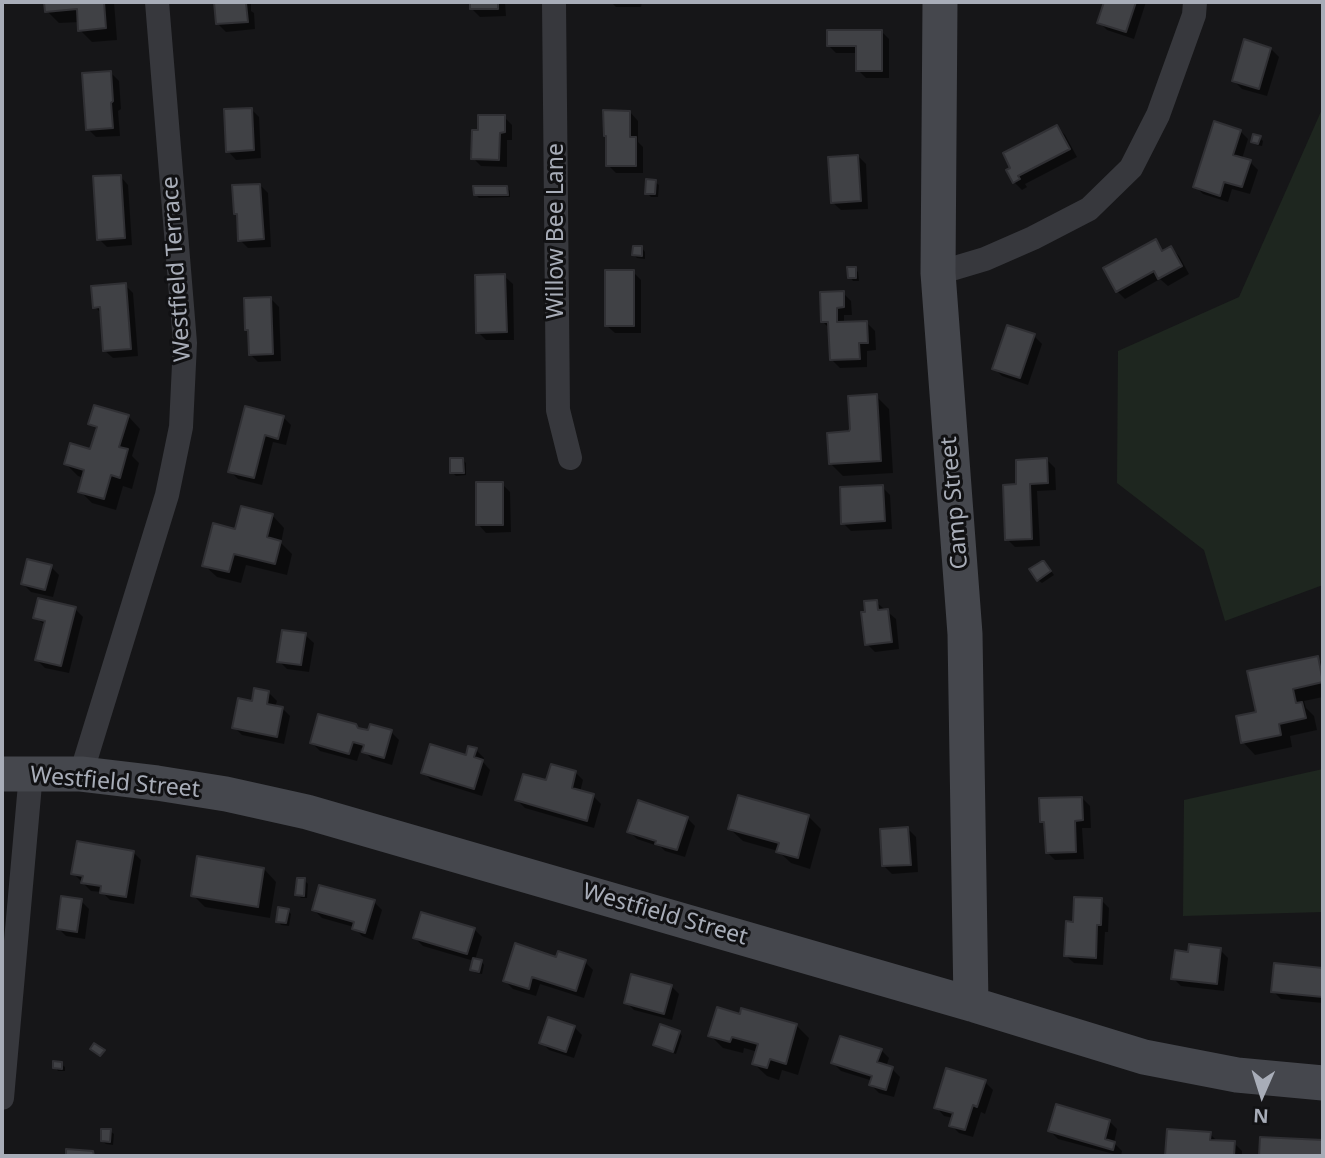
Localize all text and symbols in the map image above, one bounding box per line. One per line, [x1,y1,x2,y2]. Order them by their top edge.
street label: Willow Bee Lane [542,143,570,319]
street label: Westfield Terrace [157,175,197,363]
street label: Camp Street [935,435,975,571]
street label: Westfield Street [29,762,201,804]
street label: Westfield Street [579,878,751,952]
north arrow [1227,1060,1297,1130]
text: N [1253,1103,1269,1129]

